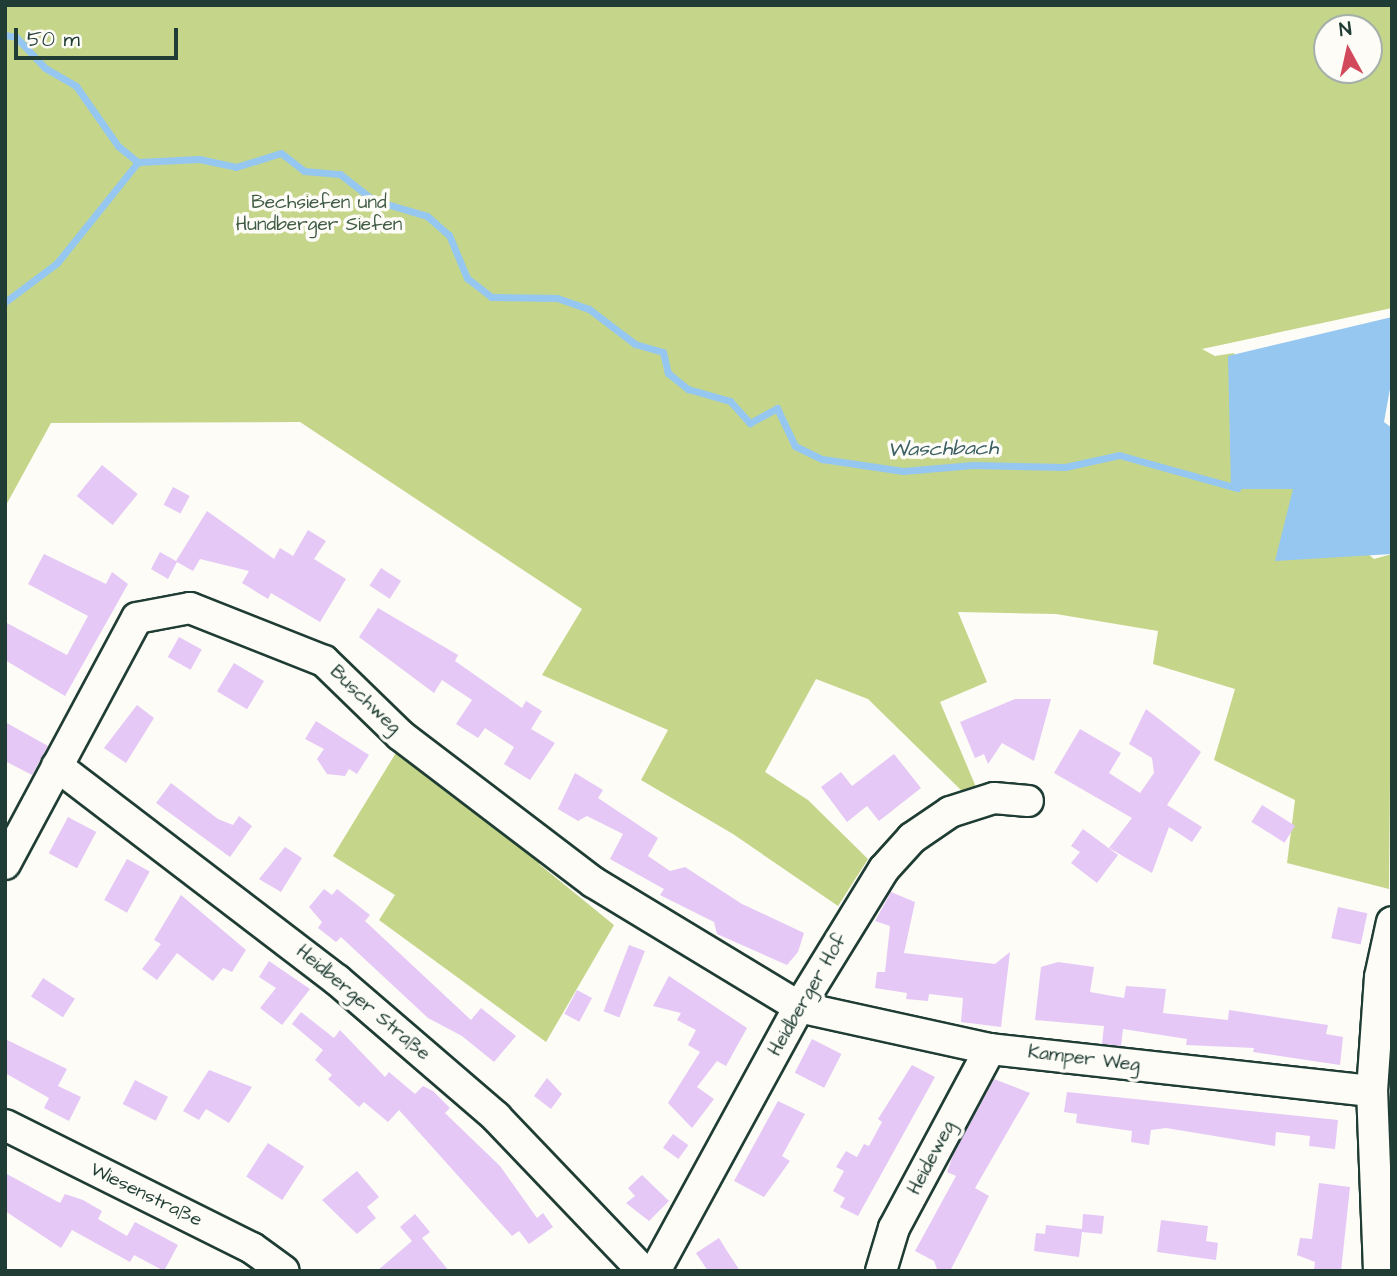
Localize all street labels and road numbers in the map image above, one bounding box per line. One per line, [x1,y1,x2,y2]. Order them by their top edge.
street label: Buschweg [325,661,405,739]
street label: Heidberger Hof [764,930,852,1060]
street label: Heidberger Straße [291,940,435,1066]
street label: Kamper Weg [1027,1041,1141,1077]
street label: Heideweg [903,1117,961,1199]
street label: Wiesenstraße [86,1158,206,1232]

